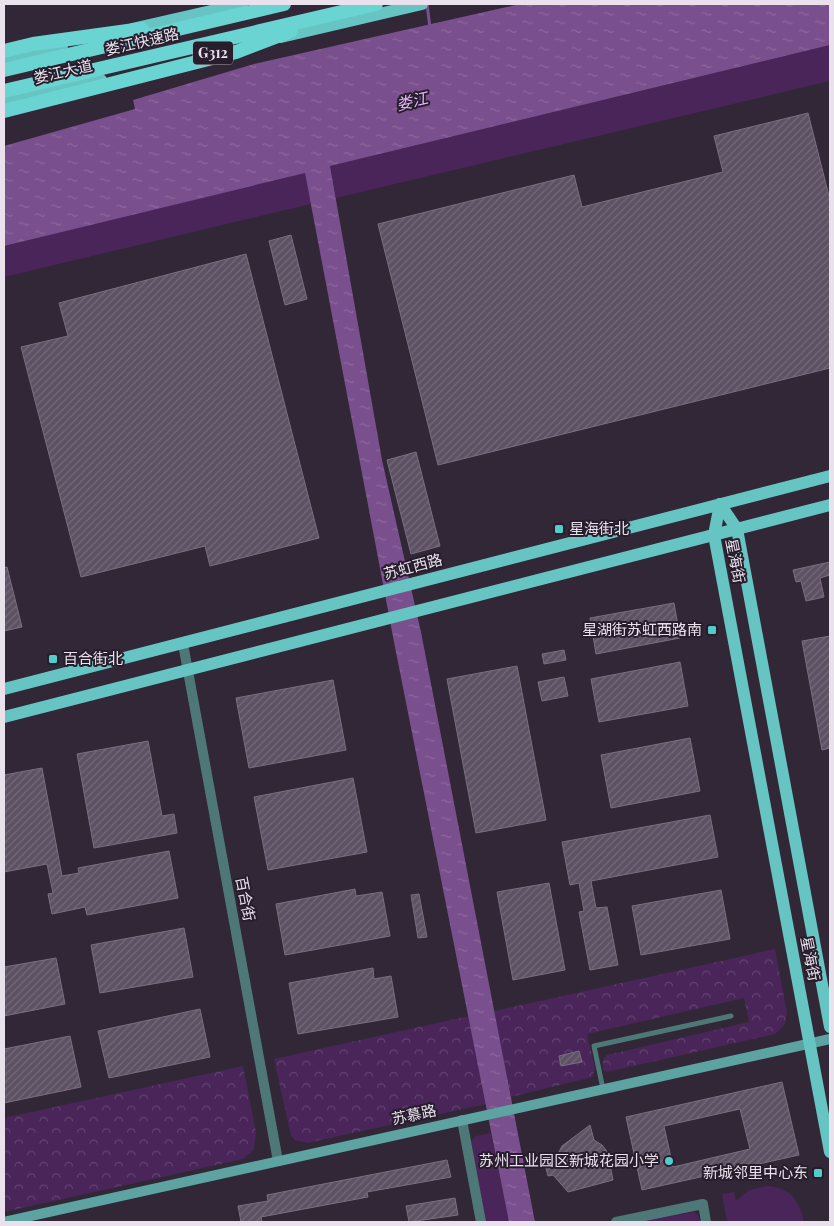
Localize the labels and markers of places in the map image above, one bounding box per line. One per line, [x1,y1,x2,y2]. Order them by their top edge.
place label: 星海街北 [569,518,629,538]
marker: 星海街北 [553,523,565,535]
place label: 星湖街苏虹西路南 [582,619,702,639]
marker: 星湖街苏虹西路南 [706,624,718,636]
place label: 百合街北 [63,648,123,668]
marker: 百合街北 [47,653,59,665]
place label: 苏州工业园区新城花园小学 [479,1150,659,1170]
marker: 苏州工业园区新城花园小学 [663,1155,675,1167]
place label: 新城邻里中心东 [703,1162,808,1182]
marker: 新城邻里中心东 [812,1167,824,1179]

